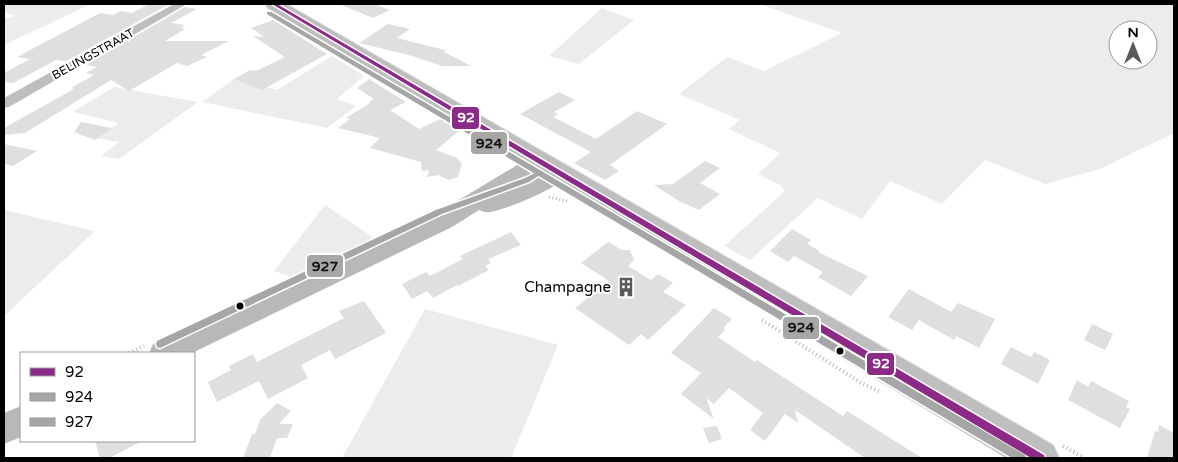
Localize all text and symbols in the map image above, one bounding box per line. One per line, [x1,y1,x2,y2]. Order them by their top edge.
north arrow [1108,20,1158,70]
text: N [1127,24,1139,41]
street label: BELINGSTRAAT [49,25,137,82]
line badge: 92 [451,106,480,130]
text: 92 [457,109,475,126]
line badge: 924 [470,131,508,155]
text: 924 [476,135,502,152]
line badge: 927 [306,254,344,278]
text: 927 [312,258,338,275]
building icon: Champagne [615,276,637,298]
place label: Champagne [524,278,611,296]
unlabelled marker [235,301,245,311]
line badge: 924 [782,316,820,340]
text: 924 [788,319,814,336]
unlabelled marker [835,346,845,356]
legend [20,352,195,442]
line badge: 92 [866,352,895,376]
text: 92 [872,355,890,372]
text: 92 [65,363,84,381]
text: 924 [65,388,93,406]
text: 927 [65,413,93,431]

